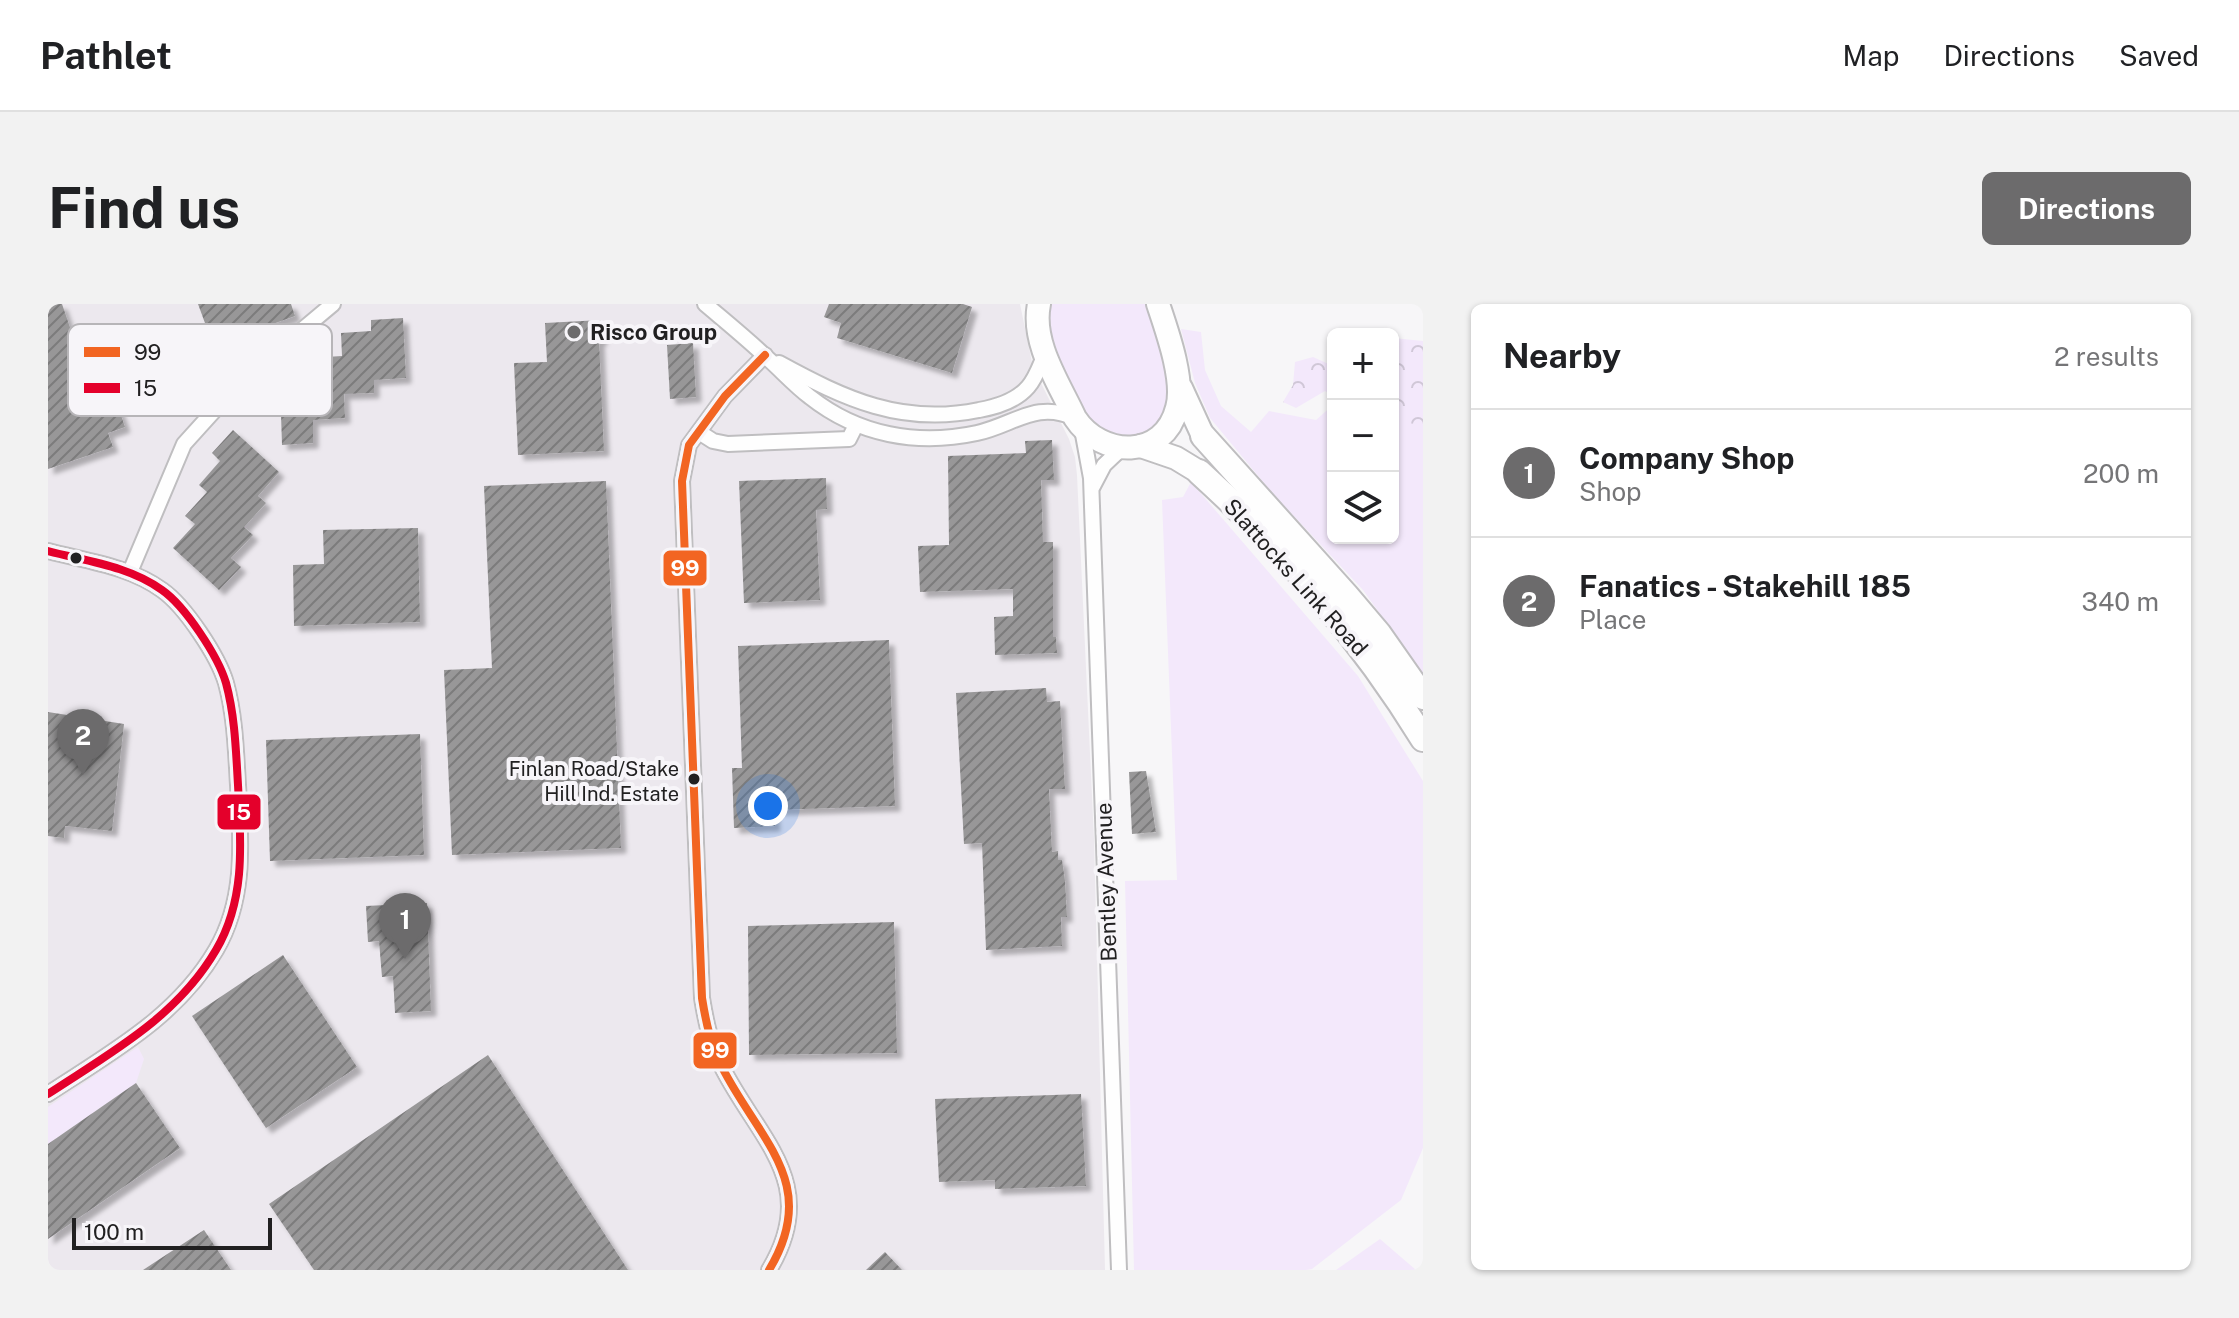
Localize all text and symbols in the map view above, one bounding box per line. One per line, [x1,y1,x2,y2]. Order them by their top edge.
text: Pathlet [40,33,172,78]
text: Map [1843,39,1899,72]
text: Directions [1943,39,2075,72]
text: Saved [2119,39,2199,72]
button: Directions [1982,172,2191,245]
text: Find us [48,175,240,241]
place label: Risco Group [590,319,717,345]
marker: Risco Group [565,323,583,341]
legend [68,324,332,416]
map controls [1327,328,1399,544]
button: + [1327,328,1399,400]
text: Nearby [1503,336,1621,376]
text: 99 [134,339,161,365]
text: 2 results [2054,341,2159,372]
text: 15 [134,375,157,401]
button: − [1327,400,1399,472]
text: Company Shop [1579,440,1795,476]
text: 1 [1523,458,1535,489]
text: 200 m [2083,458,2159,489]
button: layers [1327,472,1399,544]
text: Shop [1579,476,1642,507]
street label: Slattocks Link Road [1219,493,1373,661]
line badge: 99 [662,549,708,587]
unlabelled marker [68,550,84,566]
text: 99 [671,555,699,581]
text: Fanatics - Stakehill 185 [1579,568,1911,604]
text: 2 [1521,586,1537,617]
text: 340 m [2082,586,2159,617]
text: Place [1579,604,1646,635]
pin: 2 [57,709,109,775]
place label: Finlan Road/Stake Hill Ind. Estate [509,757,679,806]
marker: Finlan Road/Stake Hill Ind. Estate [686,771,702,787]
your location [748,786,788,826]
line badge: 15 [216,793,262,831]
text: 15 [227,799,251,825]
street label: Bentley Avenue [1090,802,1122,962]
pin: 1 [379,893,431,959]
line badge: 99 [692,1031,738,1070]
text: 99 [701,1037,729,1063]
scale bar [72,1214,272,1250]
text: 100 m [84,1219,144,1245]

